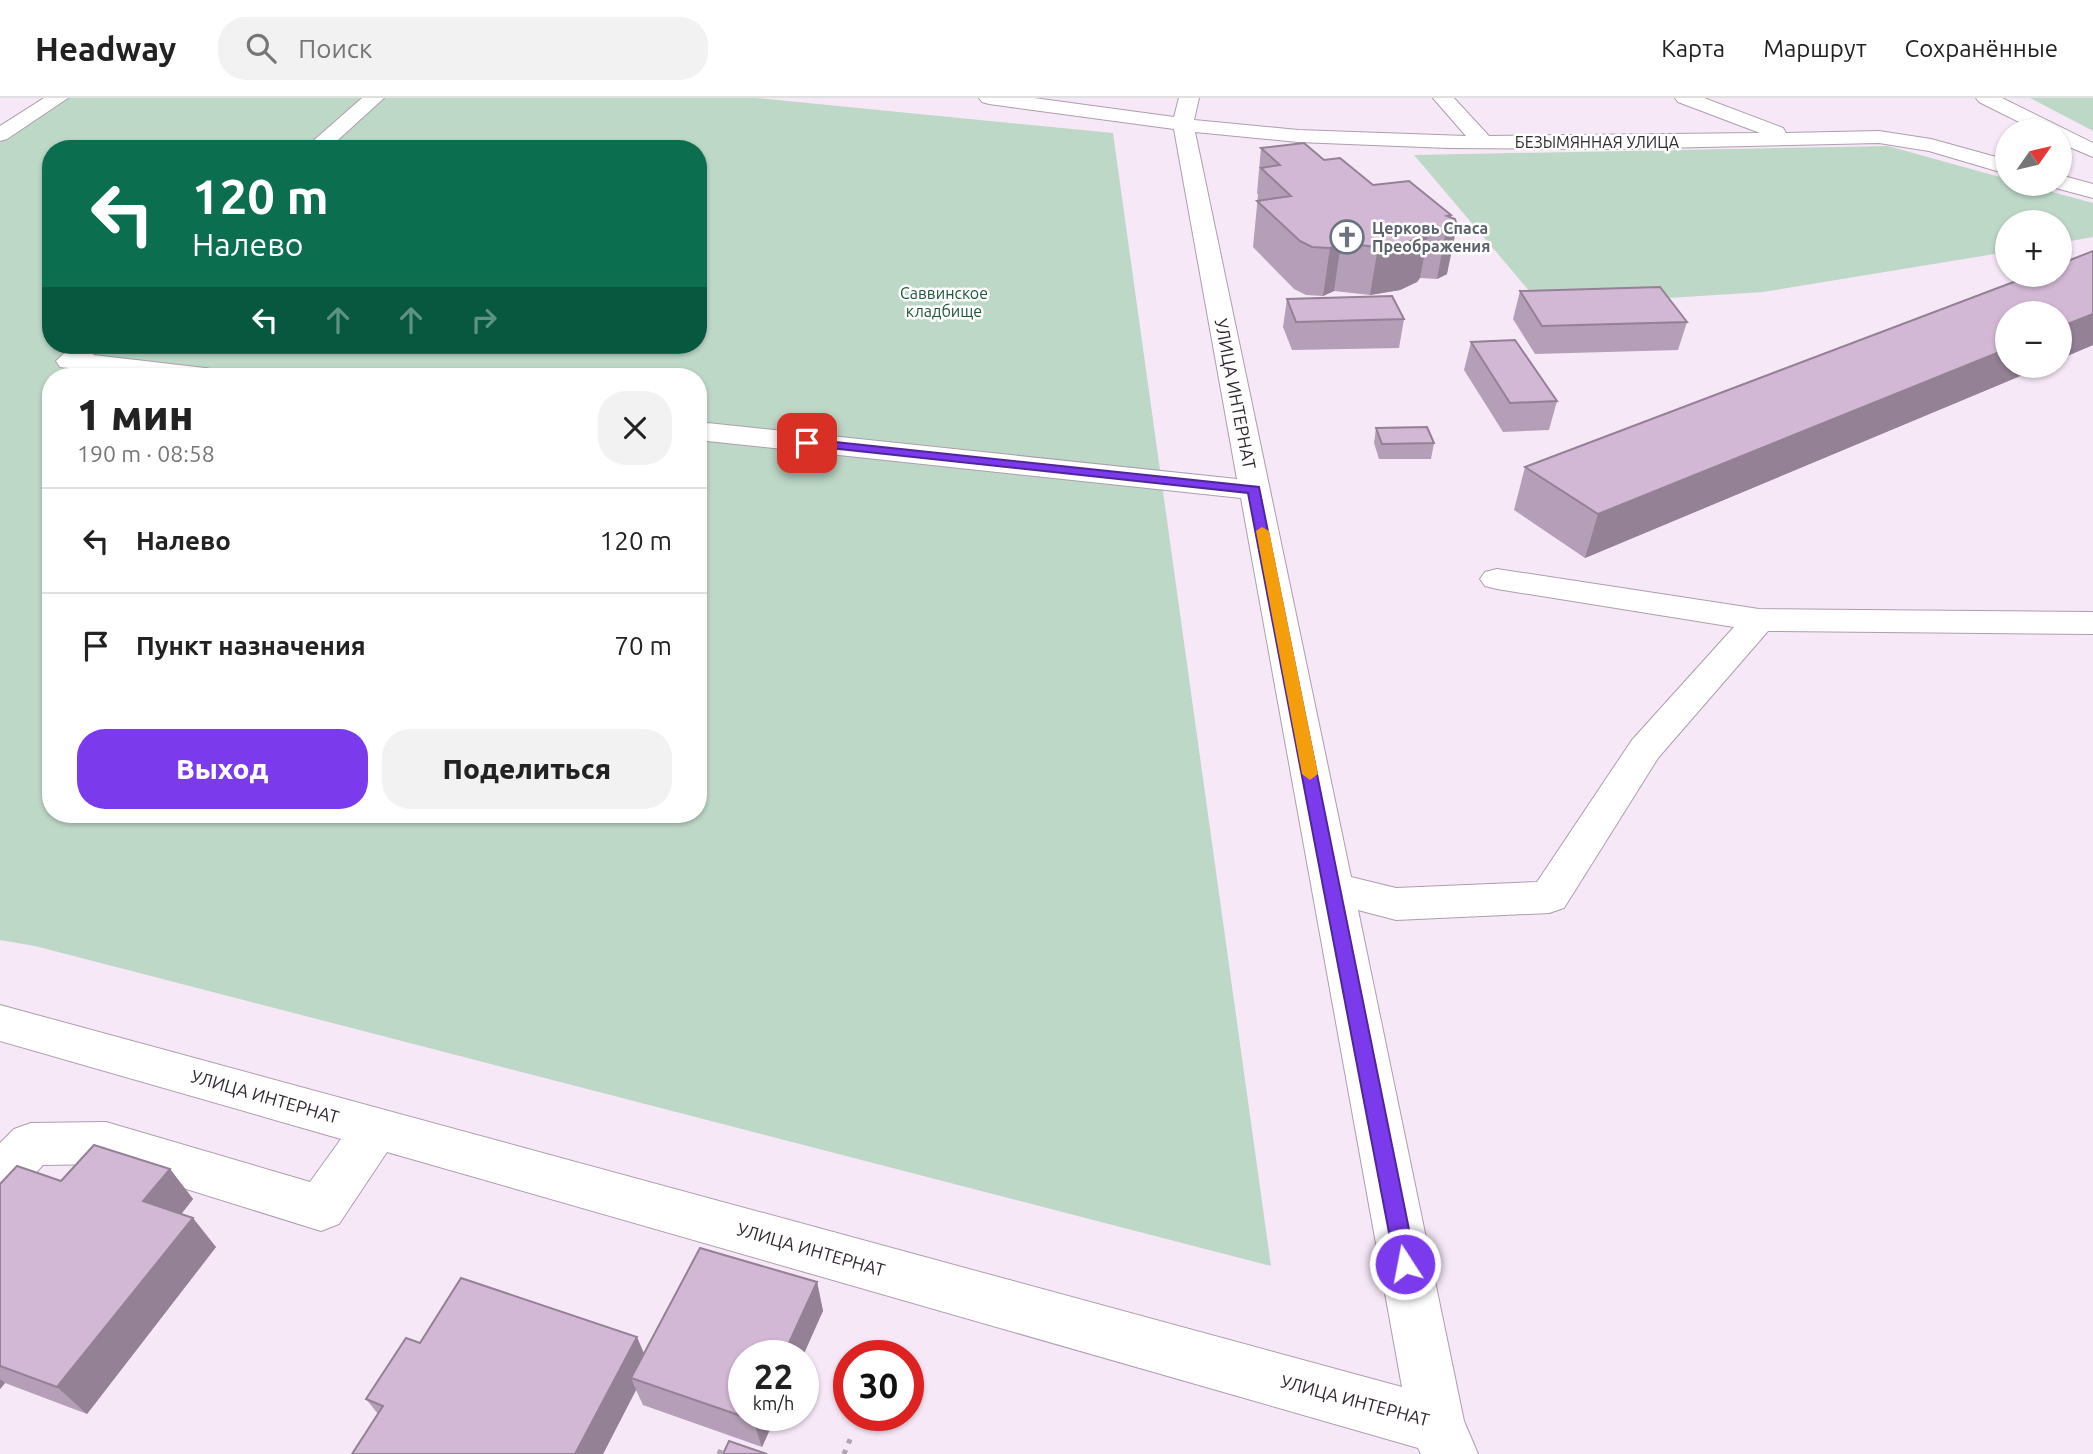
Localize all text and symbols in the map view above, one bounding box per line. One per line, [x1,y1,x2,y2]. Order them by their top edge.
search box [218,17,708,80]
icon: search [242,29,280,67]
text: Headway [35,30,176,67]
text: Поиск [298,34,372,63]
text: Карта [1661,35,1725,62]
text: Маршрут [1763,35,1867,62]
text: Сохранённые [1905,35,2058,62]
north arrow [1995,119,2072,196]
map controls [1995,119,2072,378]
street label: БЕЗЫМЯННАЯ УЛИЦА [1515,133,1680,151]
icon: left [77,168,168,259]
text: 120 m [192,168,329,223]
button: + [1995,210,2072,287]
church icon: Церковь Спаса Преображения [1328,218,1366,256]
place label: Церковь Спаса Преображения [1372,219,1490,255]
text: Налево [192,226,304,262]
park label: Саввинское кладбище [900,284,988,320]
icon: left [246,301,284,339]
icon: ahead [319,301,357,339]
icon: ahead [392,301,430,339]
icon: right [465,301,503,339]
button: − [1995,301,2072,378]
street label: УЛИЦА ИНТЕРНАТ [1212,317,1260,471]
text: 1 мин [77,391,194,438]
button: close [598,391,672,465]
pin [777,413,837,473]
icon: arrive [788,424,826,462]
text: 190 m · 08:58 [77,441,215,466]
icon: left [77,522,115,560]
text: Налево [136,526,231,555]
text: 120 m [600,526,672,555]
icon: arrive [77,627,115,665]
text: Пункт назначения [136,631,366,660]
text: 70 m [614,631,672,660]
button: Выход [77,729,368,809]
button: Поделиться [382,729,672,809]
street label: УЛИЦА ИНТЕРНАТ [189,1065,342,1127]
street label: УЛИЦА ИНТЕРНАТ [735,1218,888,1280]
position arrow [1368,1227,1442,1301]
speed limit sign: 30 [833,1340,924,1431]
text: 22 [754,1356,793,1396]
street label: УЛИЦА ИНТЕРНАТ [1279,1371,1432,1430]
text: km/h [753,1393,794,1413]

